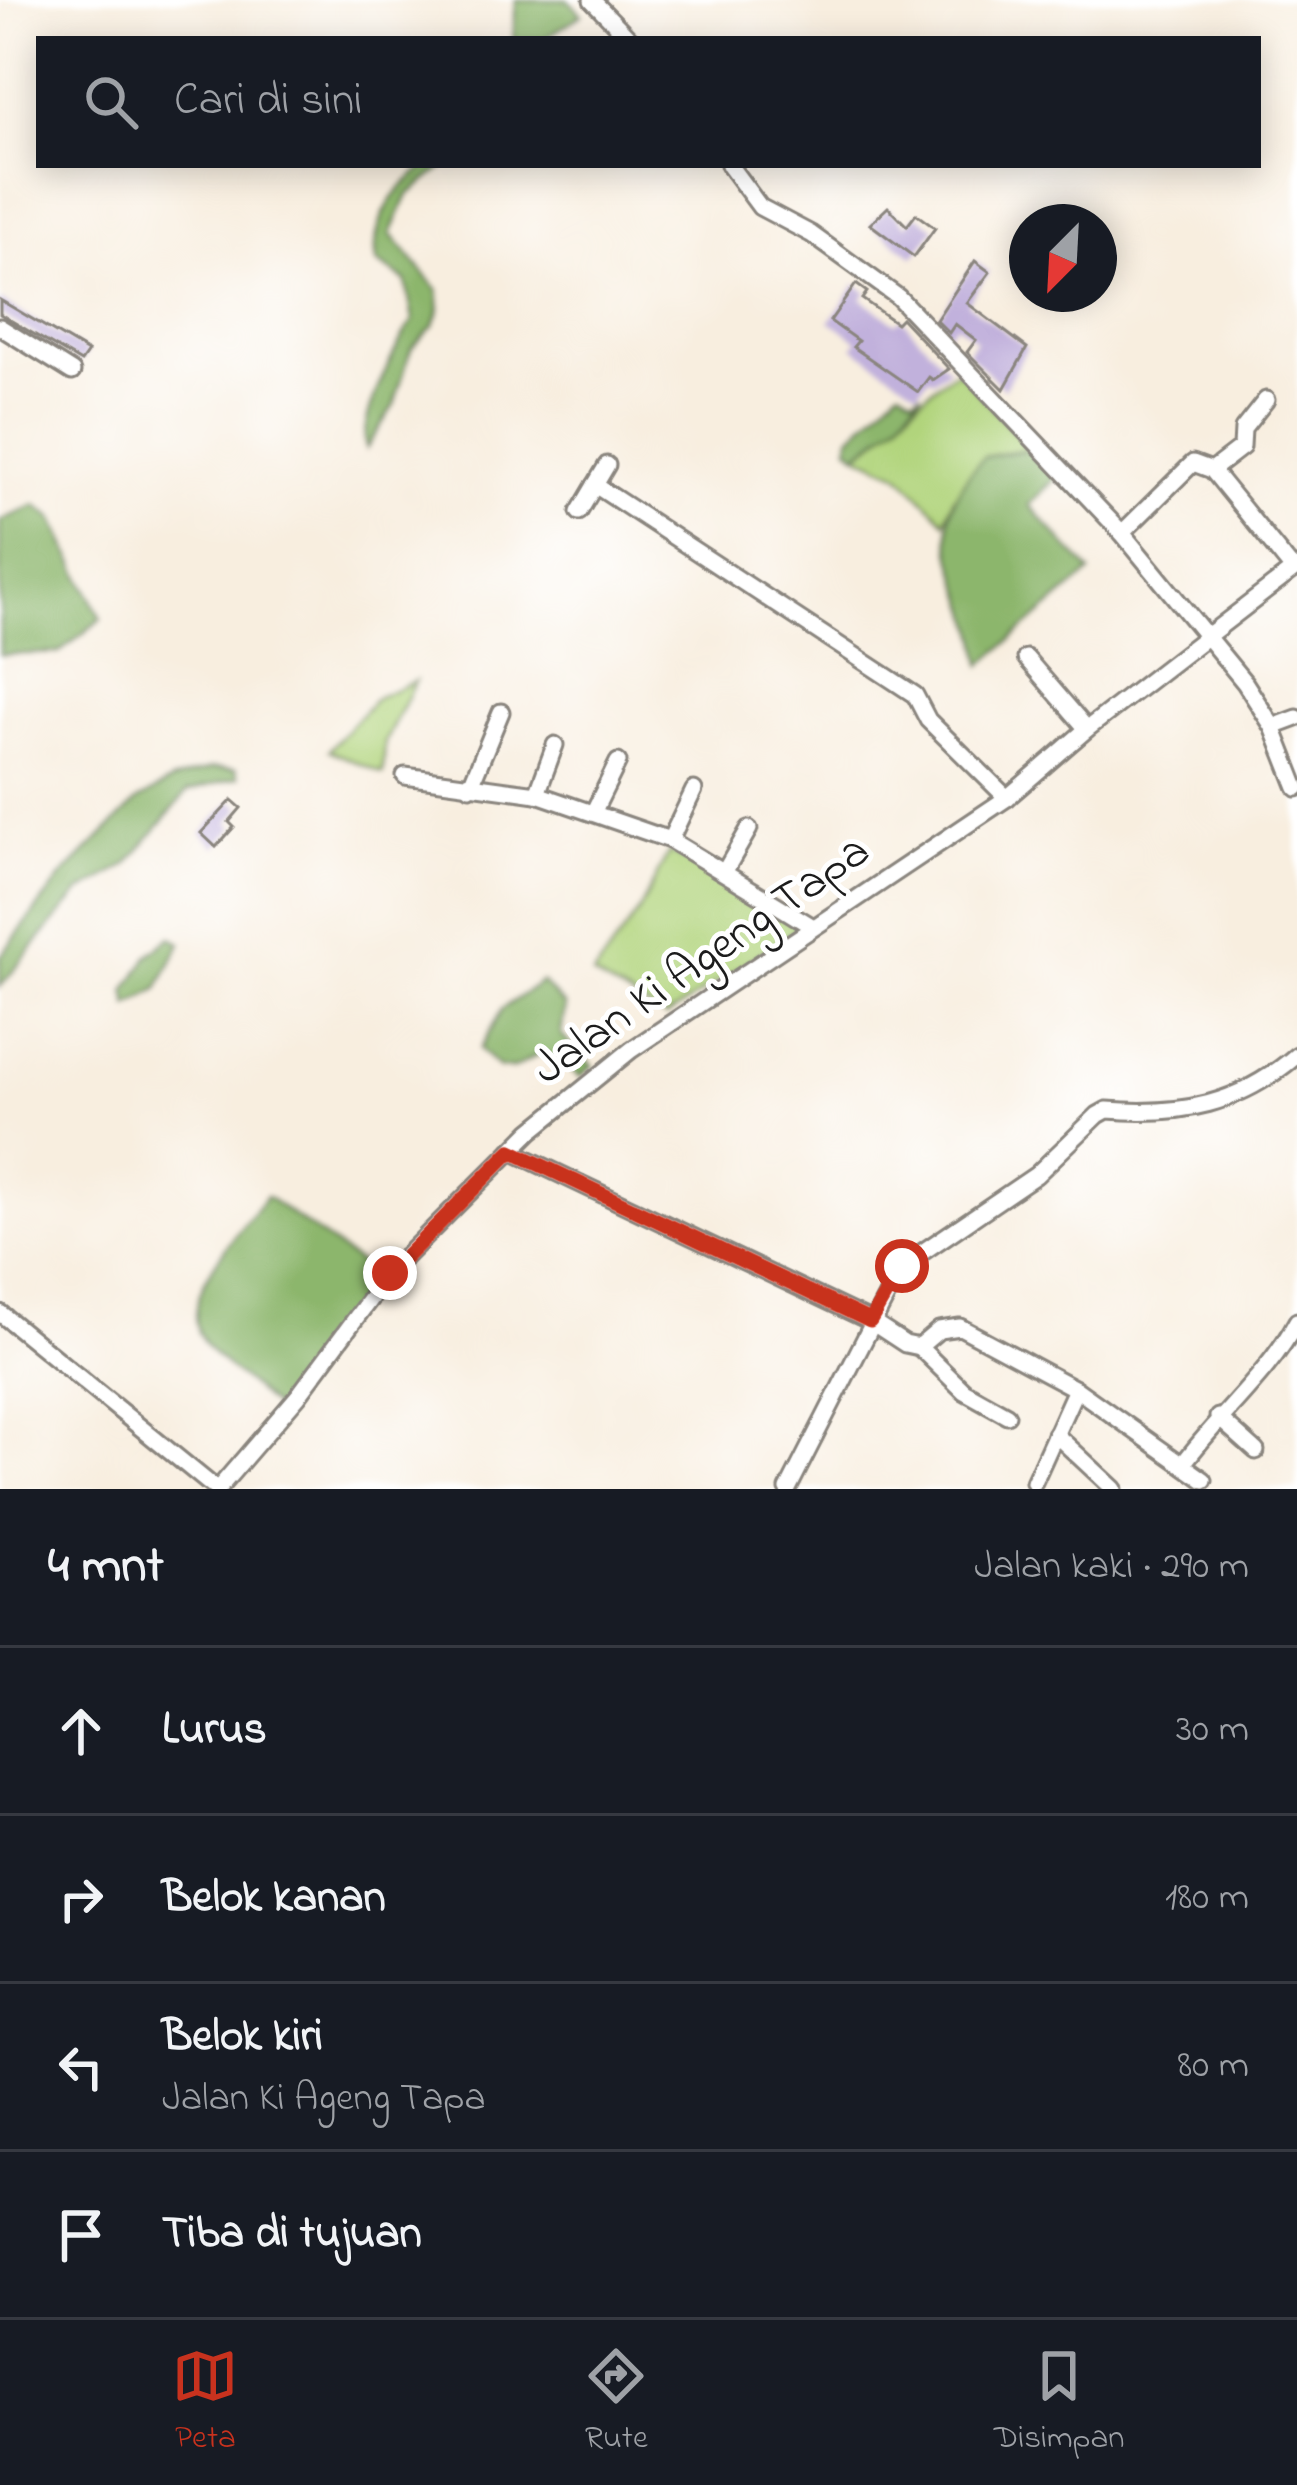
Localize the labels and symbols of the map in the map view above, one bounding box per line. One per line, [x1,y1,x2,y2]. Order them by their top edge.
north arrow [1009,204,1117,312]
street label: Jalan Ki Ageng Tapa [519,818,886,1105]
route start [875,1239,929,1293]
route end [363,1246,417,1300]

